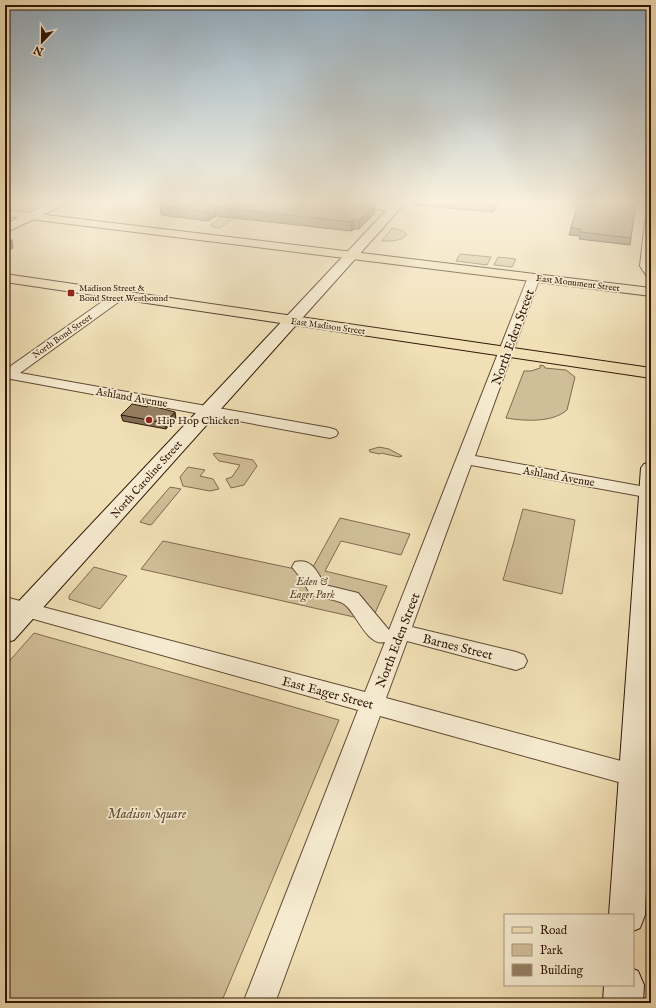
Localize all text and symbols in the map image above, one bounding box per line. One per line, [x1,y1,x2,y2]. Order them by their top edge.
north arrow [22,22,62,62]
text: N [31,42,47,59]
street label: East Monument Street [535,273,620,294]
place label: Madison Street & Bond Street Westbound [79,283,168,304]
street label: North Eden Street [488,287,539,388]
marker: Madison Street & Bond Street Westbound [66,288,76,298]
street label: North Bond Street [30,312,94,361]
street label: East Madison Street [290,316,366,337]
street label: Ashland Avenue [94,385,169,411]
place label: Hip Hop Chicken [157,414,239,428]
marker: Hip Hop Chicken [144,415,154,425]
street label: North Caroline Street [108,438,186,522]
street label: Ashland Avenue [521,464,596,490]
park label: Eden & Eager Park [288,575,335,603]
street label: North Eden Street [372,590,425,691]
street label: Barnes Street [421,631,495,664]
street label: East Eager Street [280,673,376,714]
park label: Madison Square [108,806,187,823]
legend [504,914,634,986]
text: Road [540,923,568,938]
text: Park [540,943,563,958]
text: Building [540,963,584,978]

